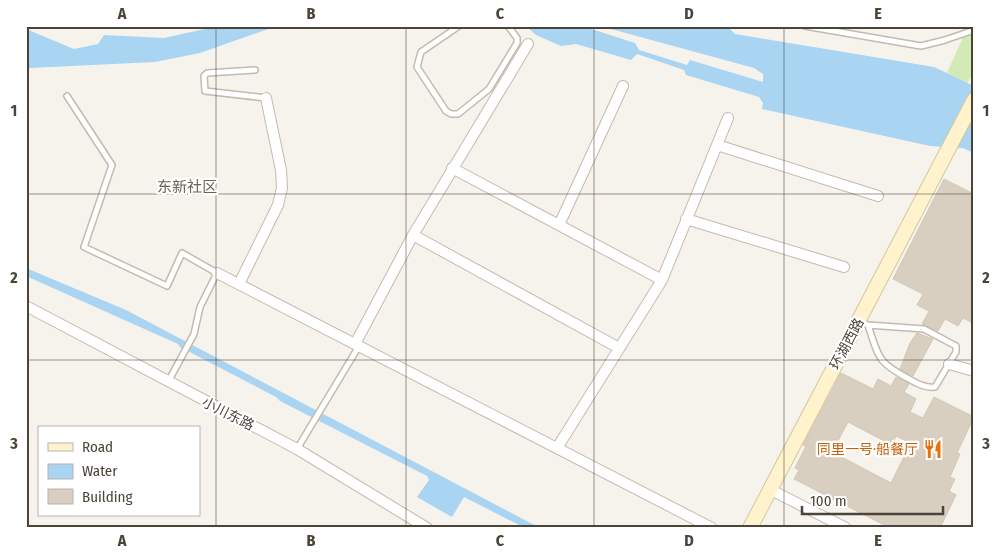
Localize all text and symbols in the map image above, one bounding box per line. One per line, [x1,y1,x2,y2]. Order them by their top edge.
text: A [117,4,127,23]
text: B [307,4,316,23]
text: C [496,4,505,23]
text: D [684,4,694,23]
text: E [874,4,882,23]
text: 1 [11,101,17,120]
text: 1 [983,101,989,120]
district label: 东新社区 [157,178,217,196]
text: 2 [9,268,18,287]
text: 2 [981,268,990,287]
street label: 环湖西路 [826,315,868,373]
street label: 小川东路 [199,394,257,434]
legend [38,426,200,516]
text: 3 [9,434,18,453]
text: 3 [981,434,990,453]
text: Road [82,438,113,456]
restaurant icon: 同里一号·船餐厅 [922,438,944,460]
place label: 同里一号·船餐厅 [817,441,918,458]
text: Water [82,462,118,480]
scale bar [802,484,944,516]
text: Building [82,488,133,506]
text: 100 m [810,492,847,510]
text: A [117,531,127,550]
text: B [307,531,316,550]
text: C [496,531,505,550]
text: D [684,531,694,550]
text: E [874,531,882,550]

